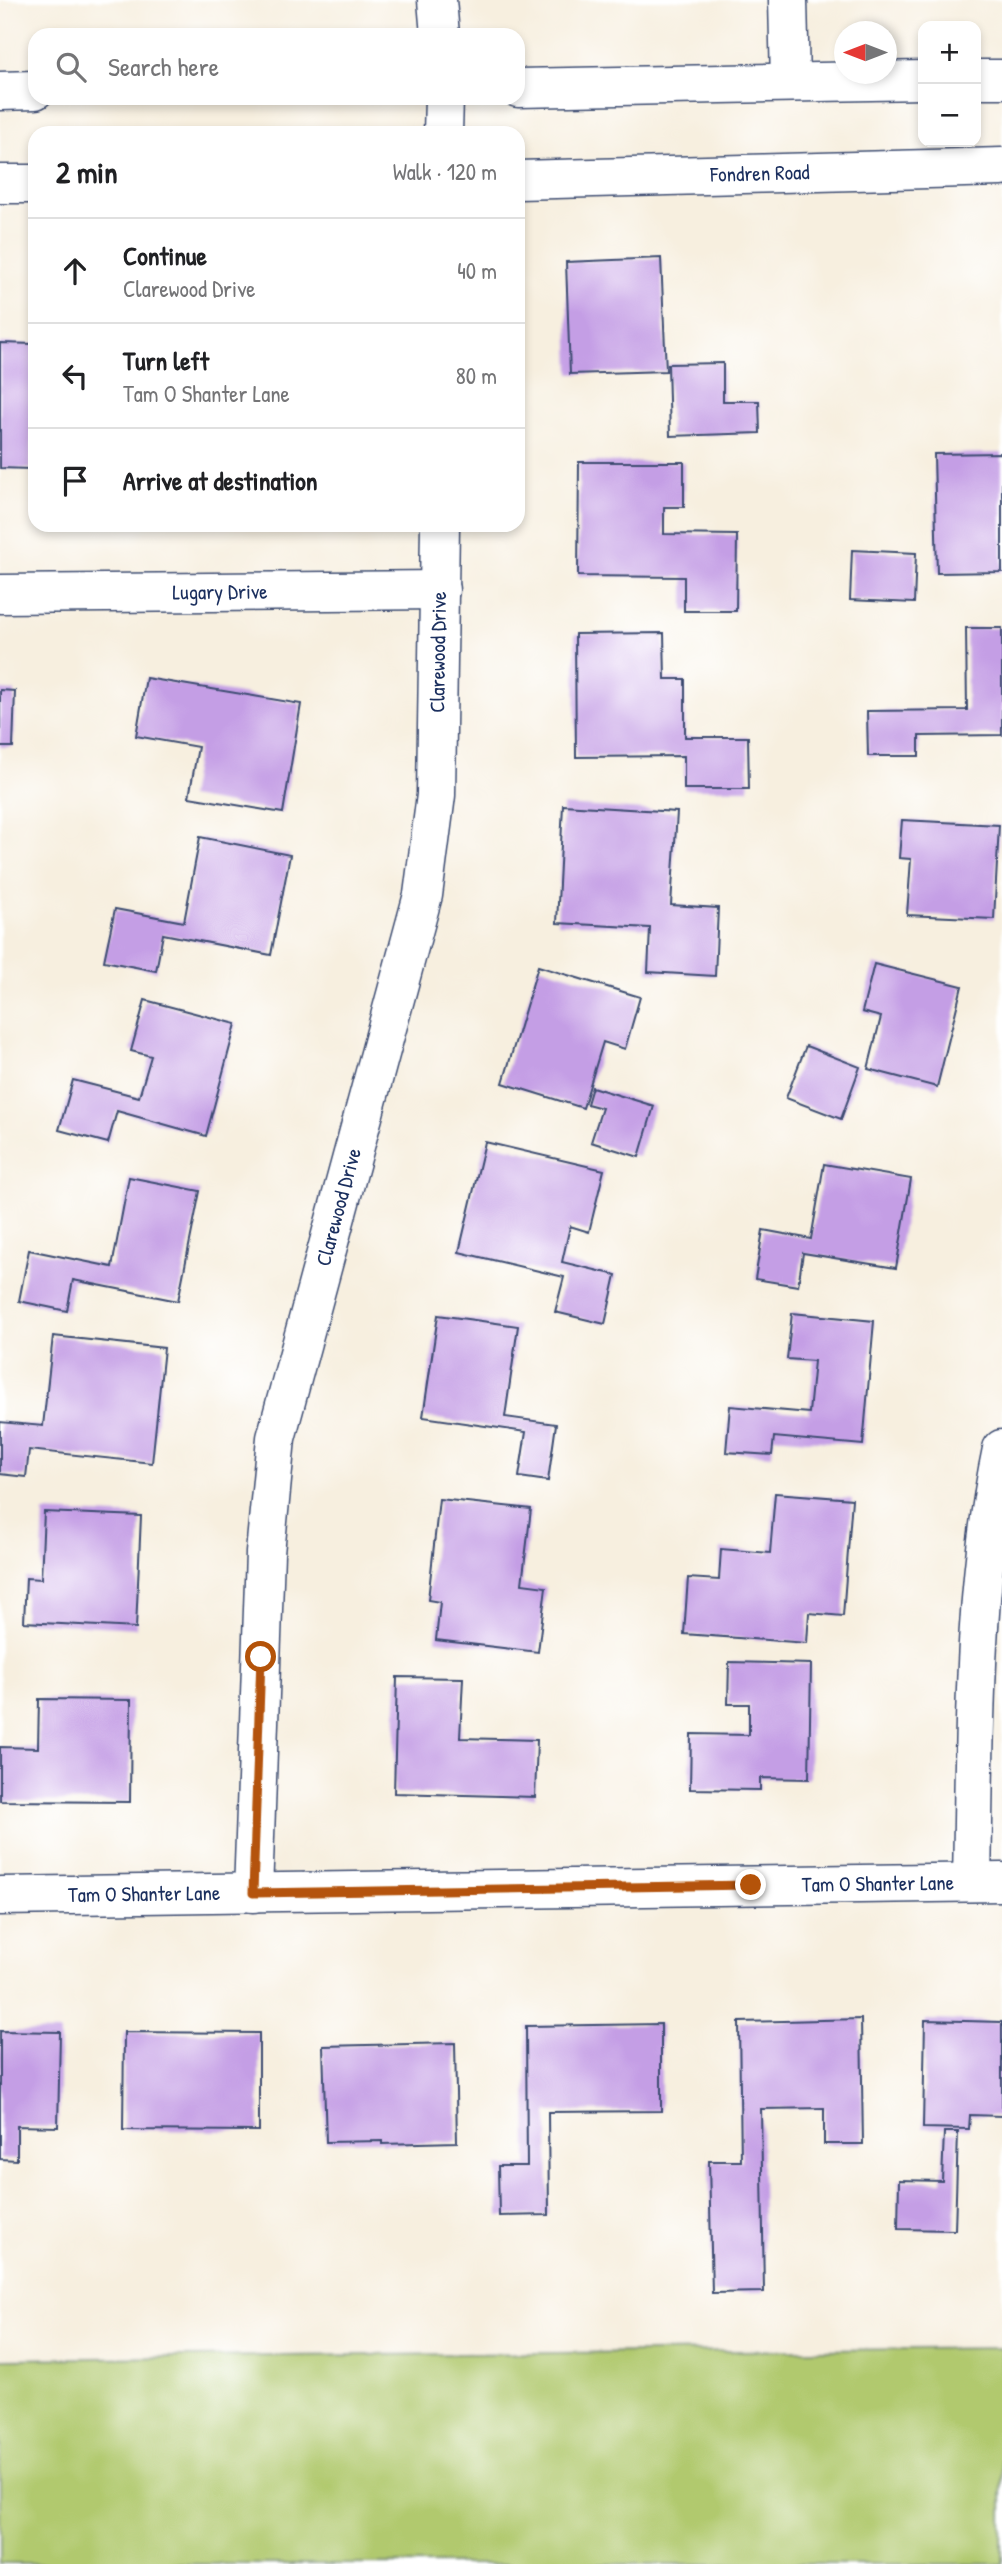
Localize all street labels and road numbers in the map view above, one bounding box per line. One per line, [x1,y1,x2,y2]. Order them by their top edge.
street label: Fondren Road [709,157,810,189]
street label: Lugary Drive [172,577,268,606]
street label: Clarewood Drive [422,591,453,713]
street label: Clarewood Drive [308,1145,368,1269]
street label: Tam O Shanter Lane [802,1868,954,1899]
street label: Tam O Shanter Lane [68,1878,220,1909]

